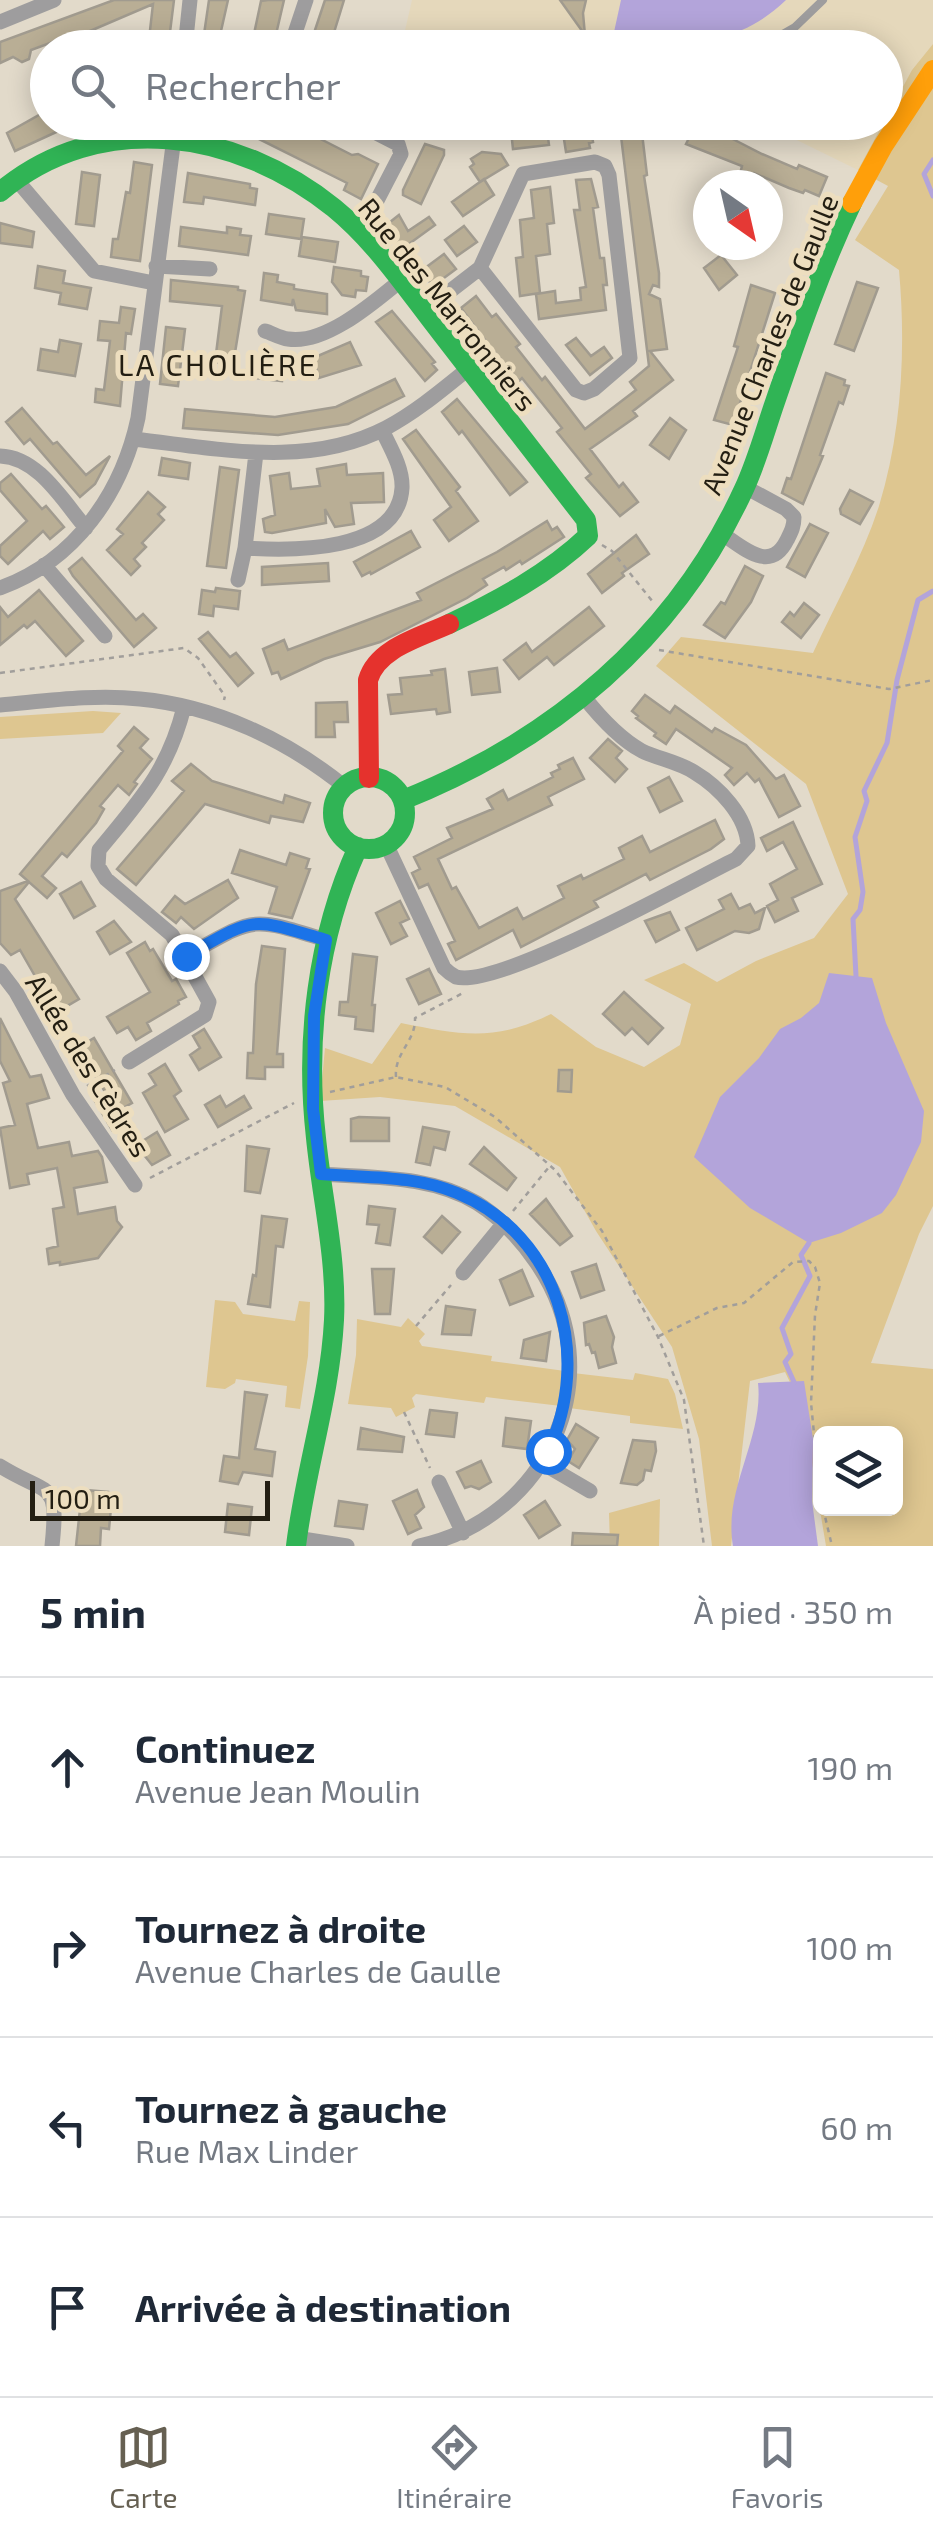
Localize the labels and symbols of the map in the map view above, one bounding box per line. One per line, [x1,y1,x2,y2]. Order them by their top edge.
north arrow [693,170,783,260]
street label: Avenue Charles de Gaulle [693,189,845,499]
street label: Rue des Marronniers [352,191,544,417]
district label: LA CHOLIÈRE [118,346,318,382]
route end [164,934,210,980]
street label: Allée des Cèdres [19,967,159,1163]
route start [526,1429,572,1475]
scale bar [30,1476,270,1520]

